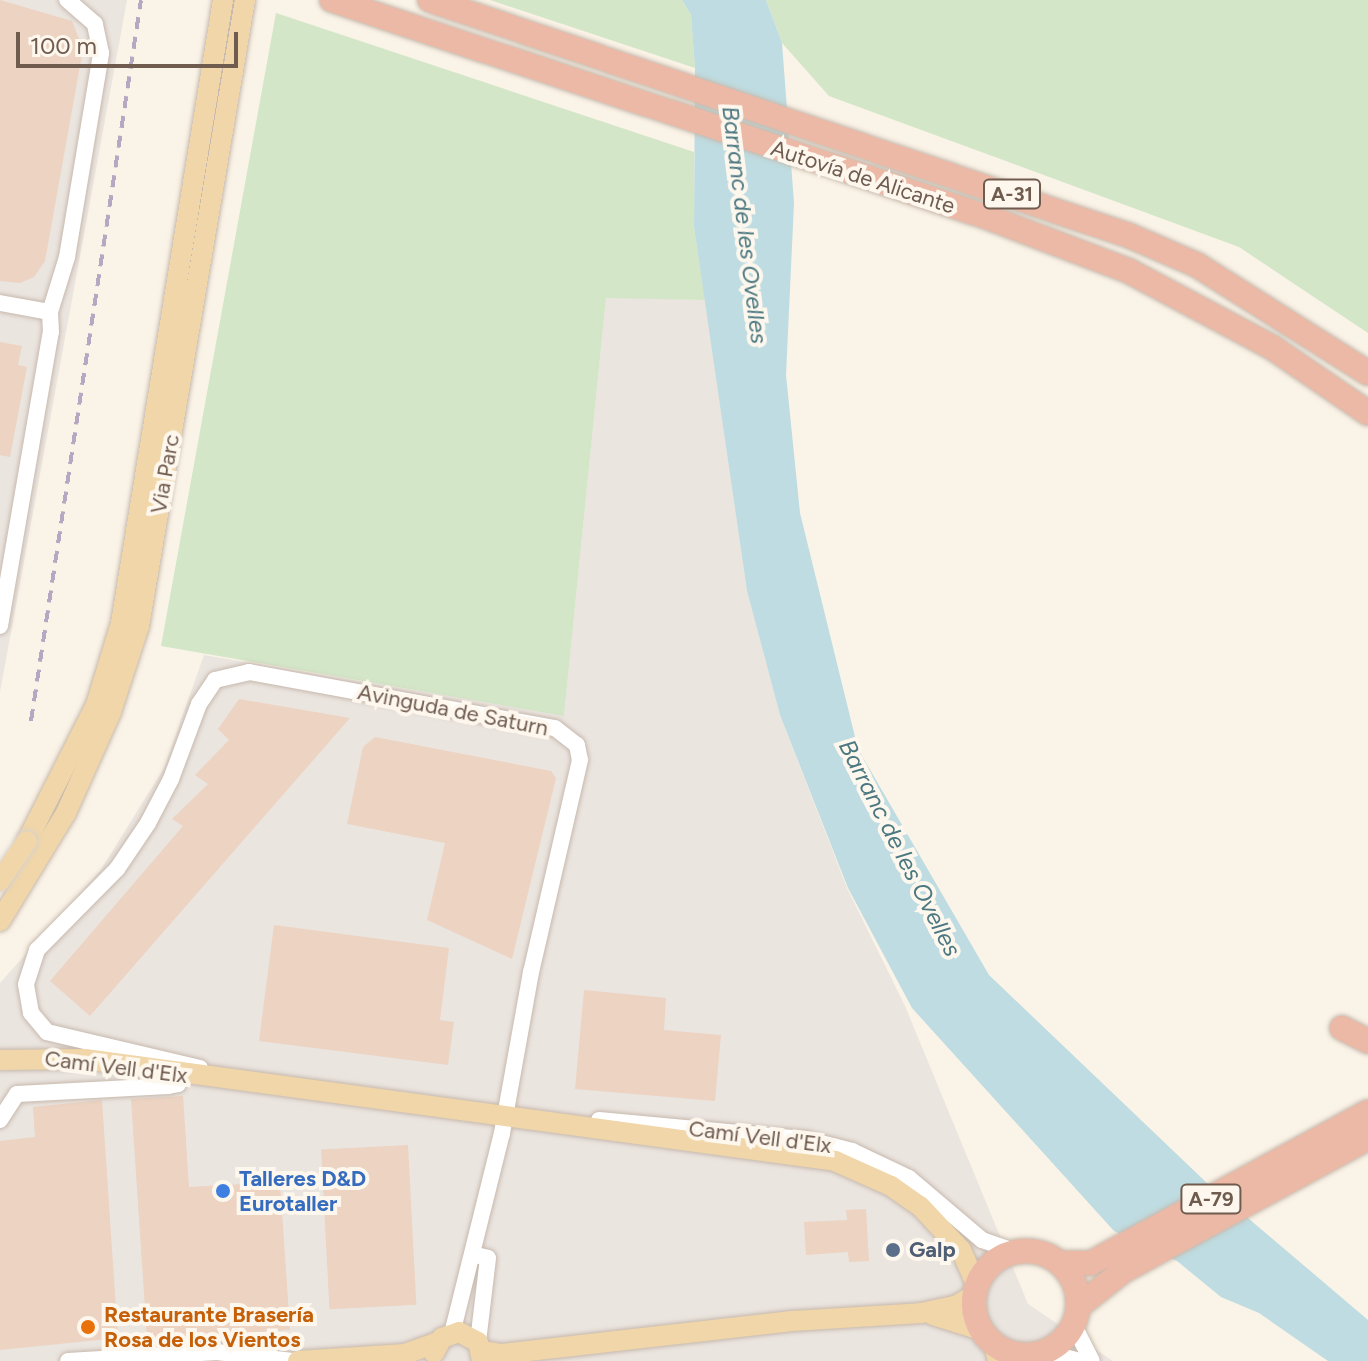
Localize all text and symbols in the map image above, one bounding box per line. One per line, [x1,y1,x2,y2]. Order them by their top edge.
scale bar [20,16,242,66]
text: 100 m [30,31,97,60]
water label: Barranc de les Ovelles [716,104,774,346]
street label: Autovía de Alicante [768,135,958,219]
road number: A-31 [982,178,1042,210]
street label: Via Parc [145,432,185,516]
street label: Avinguda de Saturn [355,679,551,741]
water label: Barranc de les Ovelles [833,735,967,961]
street label: Camí Vell d'Elx [43,1045,189,1089]
street label: Camí Vell d'Elx [687,1115,833,1159]
place label: Talleres D&D Eurotaller [239,1165,366,1216]
marker: Talleres D&D Eurotaller [214,1182,232,1200]
road number: A-79 [1179,1183,1243,1215]
place label: Galp [909,1237,956,1263]
marker: Galp [884,1241,902,1259]
place label: Restaurante Brasería Rosa de los Vientos [104,1301,314,1352]
marker: Restaurante Brasería Rosa de los Vientos [79,1318,97,1336]

